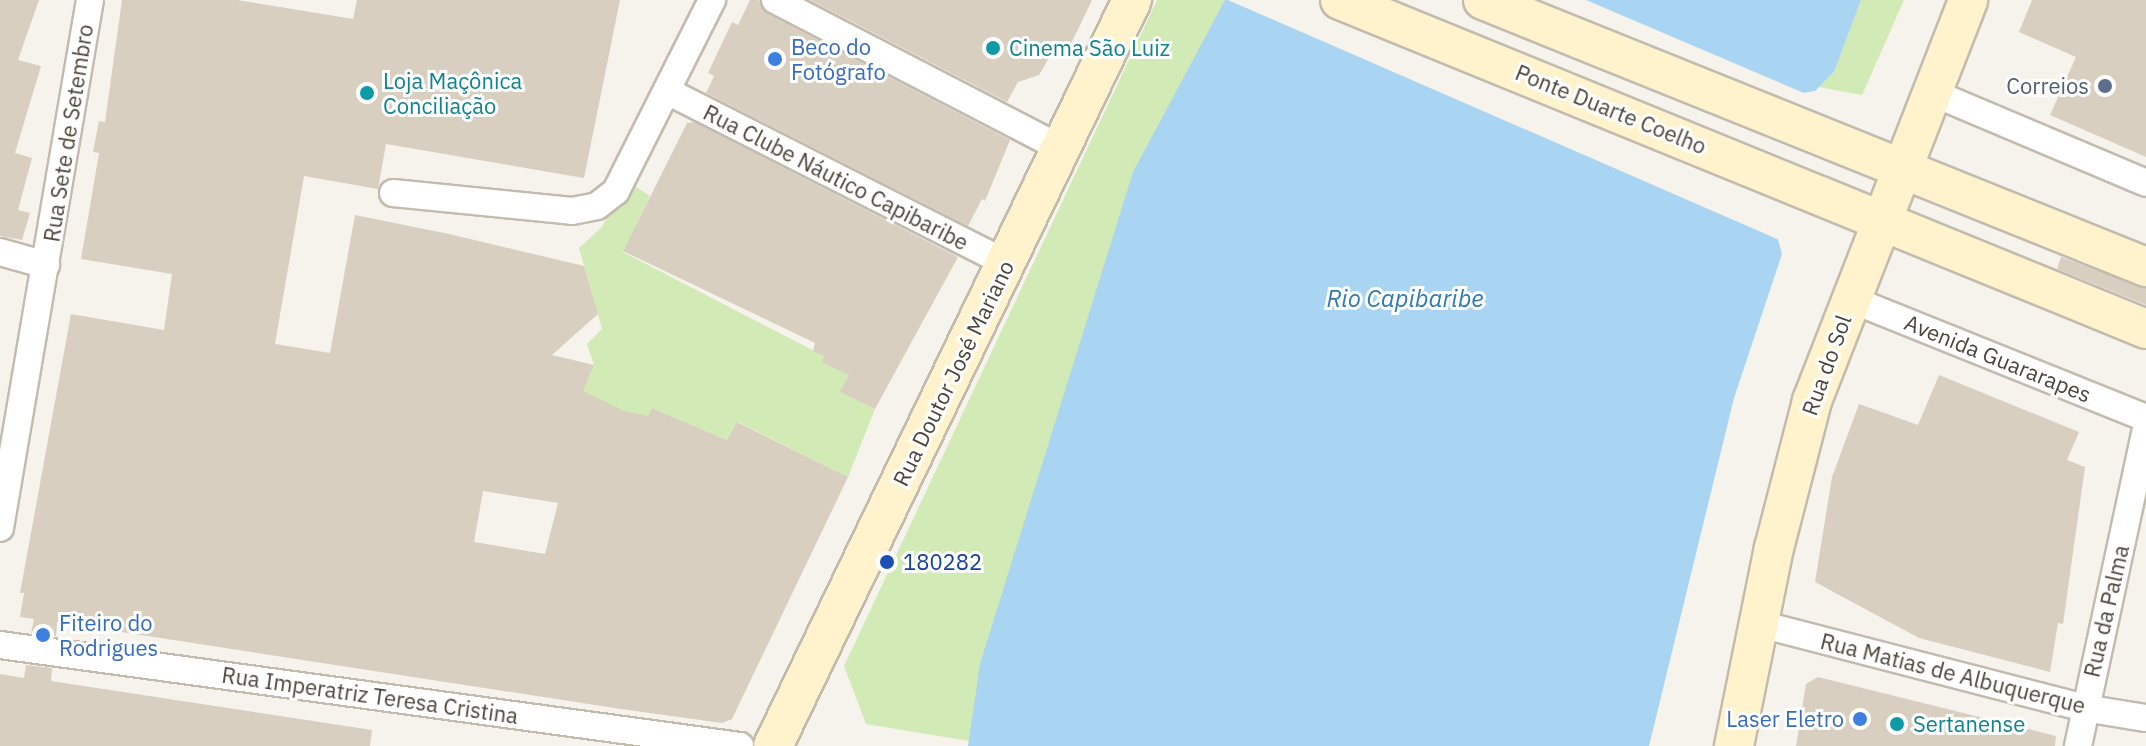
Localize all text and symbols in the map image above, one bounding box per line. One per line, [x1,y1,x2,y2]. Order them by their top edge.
street label: Rua Sete de Setembro [38,22,98,244]
place label: Beco do Fotógrafo [791,33,886,84]
place label: Cinema São Luiz [1009,35,1170,61]
marker: Cinema São Luiz [984,39,1002,57]
marker: Beco do Fotógrafo [766,50,784,68]
street label: Ponte Duarte Coelho [1512,59,1710,159]
place label: Loja Maçônica Conciliação [383,67,522,118]
place label: Correios [2006,73,2089,99]
marker: Correios [2096,77,2114,95]
marker: Loja Maçônica Conciliação [358,84,376,102]
street label: Rua Clube Náutico Capibaribe [699,99,973,255]
street label: Rua Doutor José Mariano [887,256,1019,490]
water label: Rio Capibaribe [1326,285,1484,313]
street label: Avenida Guararapes [1901,309,2095,407]
street label: Rua do Sol [1796,311,1856,419]
street label: Rua da Palma [2078,542,2134,680]
place label: 180282 [903,549,982,575]
marker: 180282 [878,553,896,571]
place label: Fiteiro do Rodrigues [59,609,158,660]
marker: Fiteiro do Rodrigues [34,626,52,644]
street label: Rua Matias de Albuquerque [1818,627,2088,719]
street label: Rua Imperatriz Teresa Cristina [220,661,520,729]
place label: Laser Eletro [1726,706,1844,732]
marker: Laser Eletro [1851,710,1869,728]
place label: Sertanense [1913,711,2025,737]
marker: Sertanense [1888,715,1906,733]

